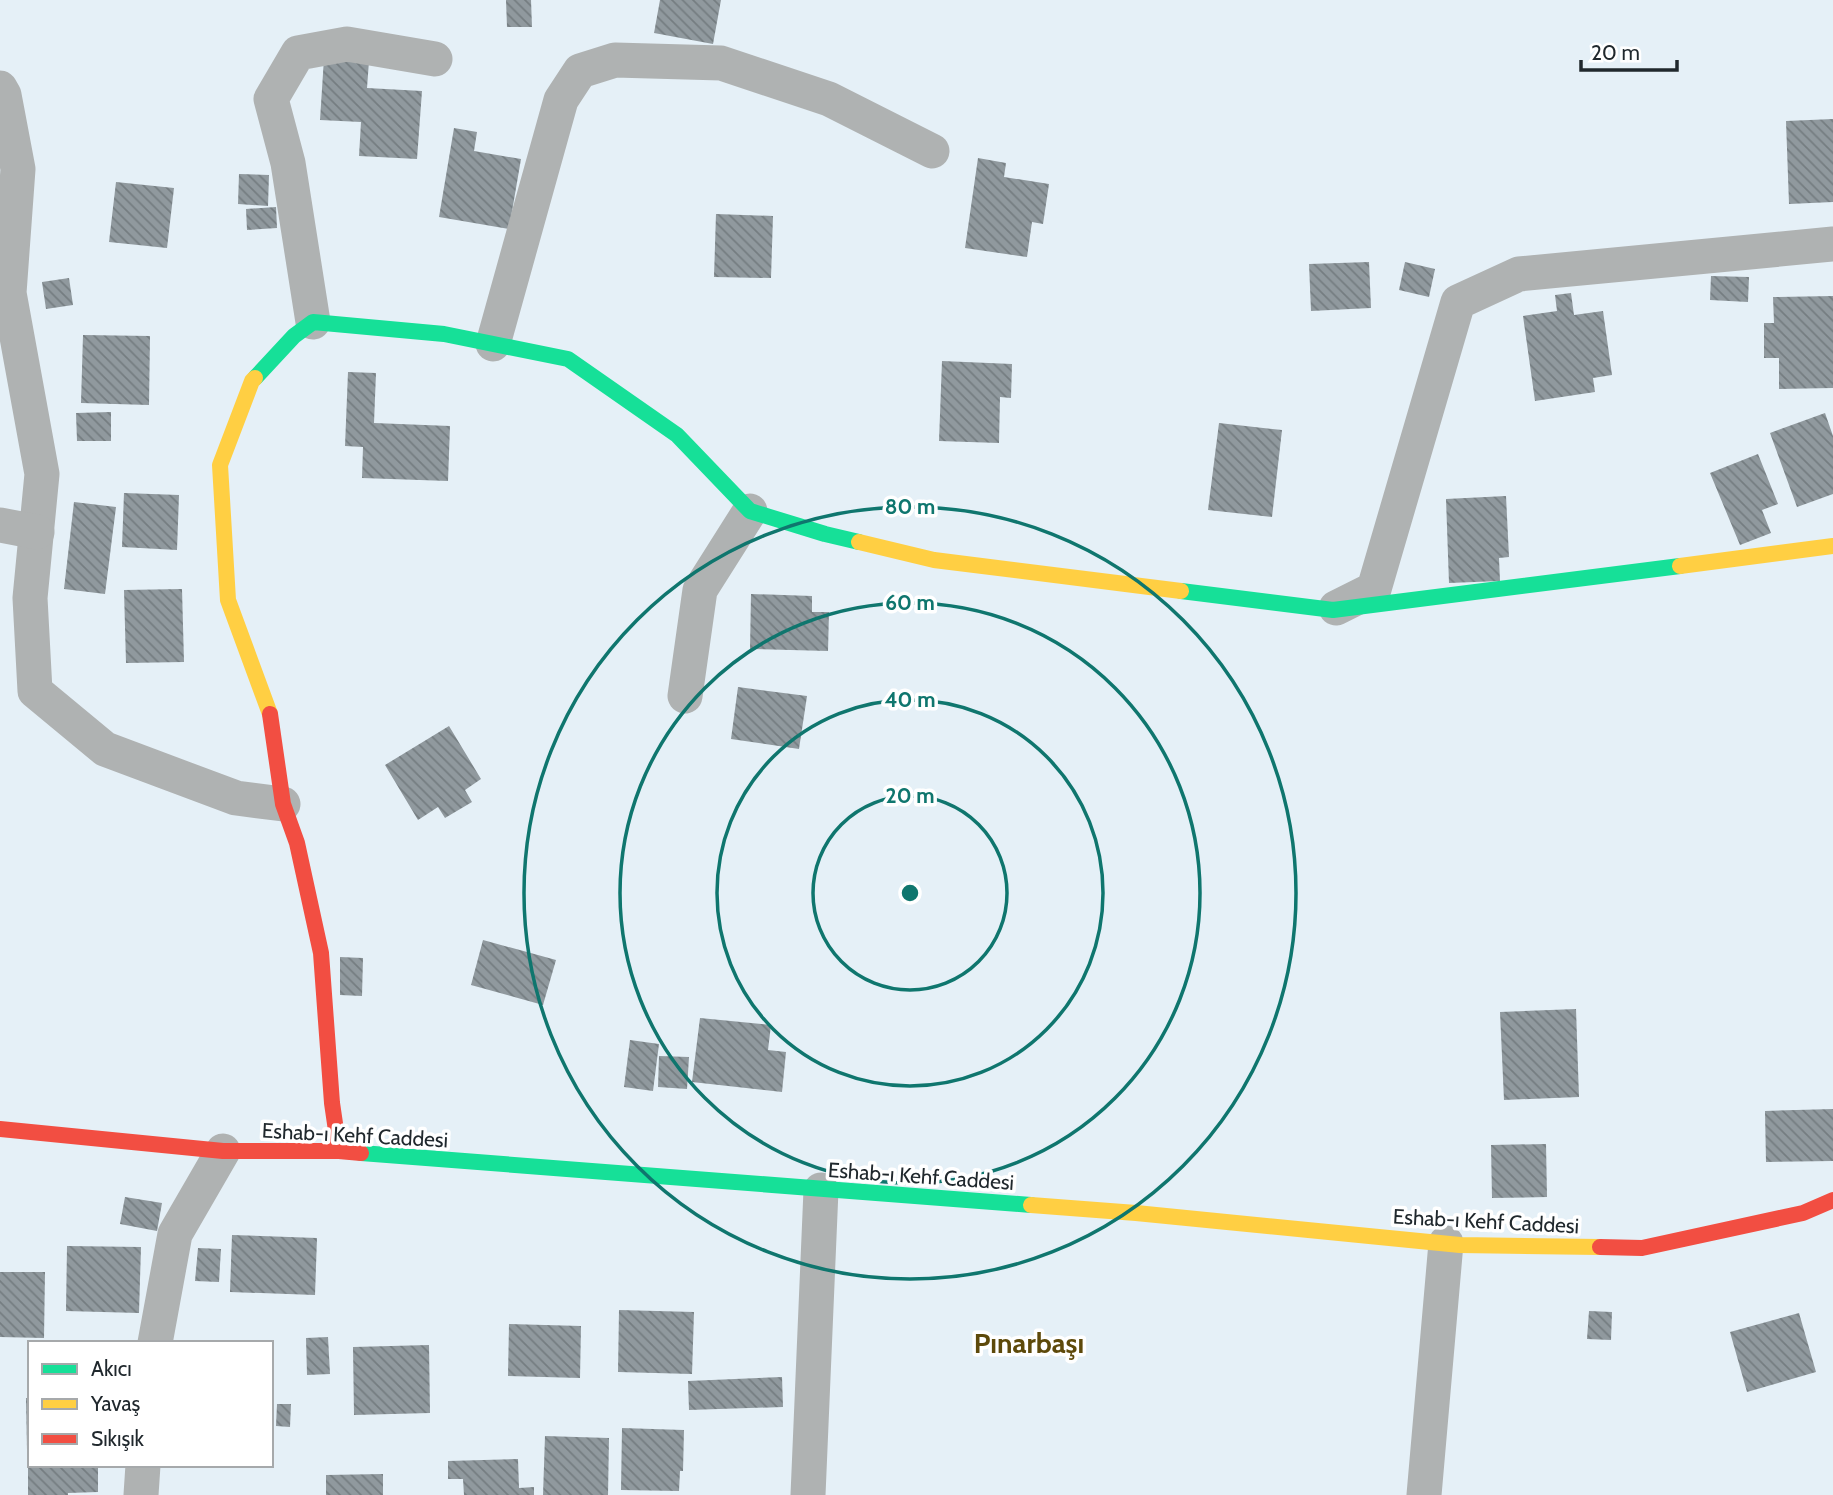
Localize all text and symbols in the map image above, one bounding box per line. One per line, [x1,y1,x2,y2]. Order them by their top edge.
scale bar [1581,28,1677,72]
text: 20 m [1591,40,1640,65]
text: 80 m [885,494,935,519]
text: 60 m [885,590,935,615]
text: 40 m [885,687,935,712]
text: 20 m [886,783,934,808]
centre of rings [898,881,922,905]
street label: Eshab-ı Kehf Caddesi [261,1118,449,1152]
street label: Eshab-ı Kehf Caddesi [827,1157,1015,1195]
street label: Eshab-ı Kehf Caddesi [1392,1204,1580,1238]
district label: Pınarbaşı [974,1326,1084,1360]
legend [28,1341,273,1467]
text: Akıcı [91,1356,132,1381]
text: Yavaş [90,1391,140,1416]
text: Sıkışık [91,1426,145,1451]

